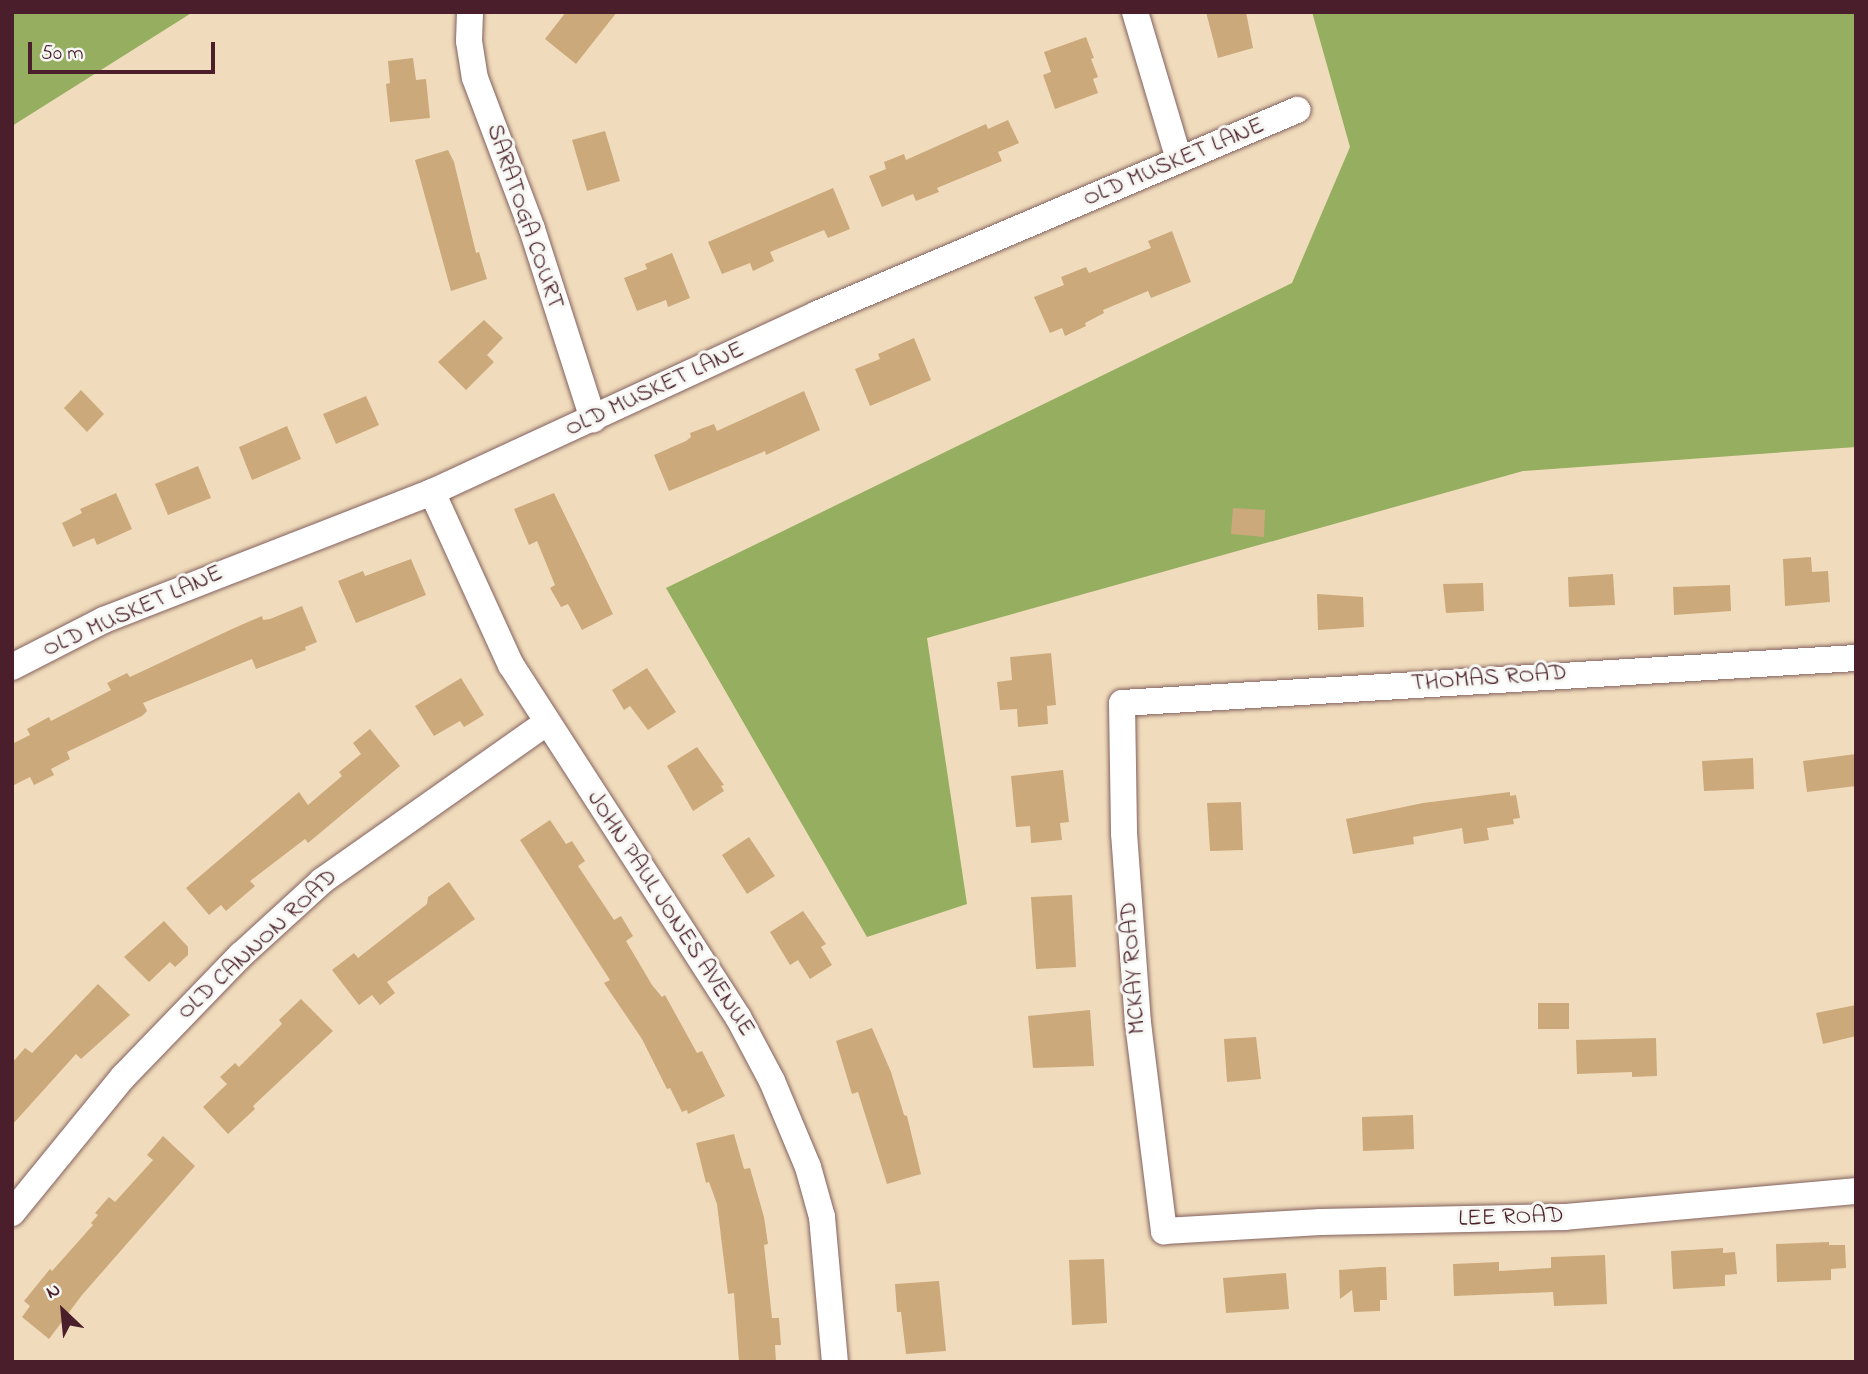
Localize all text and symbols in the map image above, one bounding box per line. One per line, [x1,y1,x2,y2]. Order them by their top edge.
scale bar [32,28,219,72]
text: 50 m [41,39,84,69]
street label: OLD MUSKET LANE [1079,112,1269,214]
street label: SARATOGA COURT [479,121,569,313]
street label: OLD MUSKET LANE [561,336,749,444]
street label: OLD MUSKET LANE [39,559,227,665]
street label: THOMAS ROAD [1410,659,1568,699]
street label: JOHN PAUL JONES AVENUE [580,786,760,1042]
street label: OLD CANNON ROAD [172,863,344,1027]
street label: MCKAY ROAD [1115,901,1153,1035]
street label: LEE ROAD [1458,1202,1564,1234]
north arrow [28,1276,98,1346]
text: N [42,1277,65,1307]

